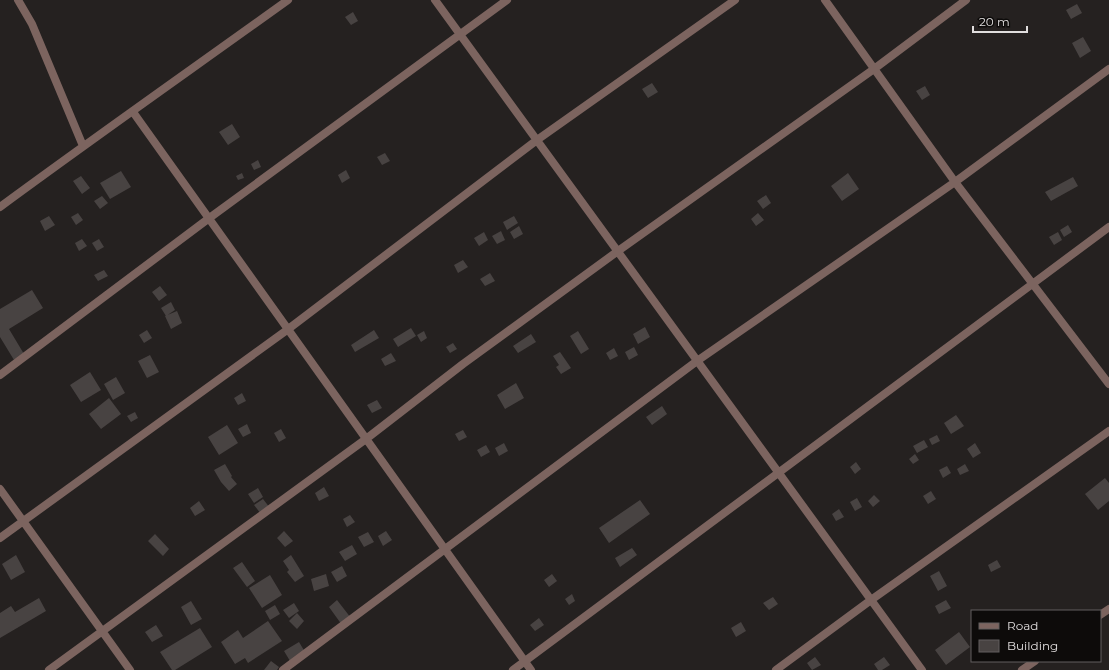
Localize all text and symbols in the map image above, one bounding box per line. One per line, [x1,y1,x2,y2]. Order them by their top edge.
scale bar [973,8,1027,34]
text: 20 m [979,14,1010,29]
legend [971,610,1101,662]
text: Road [1007,618,1038,633]
text: Building [1007,638,1058,653]

